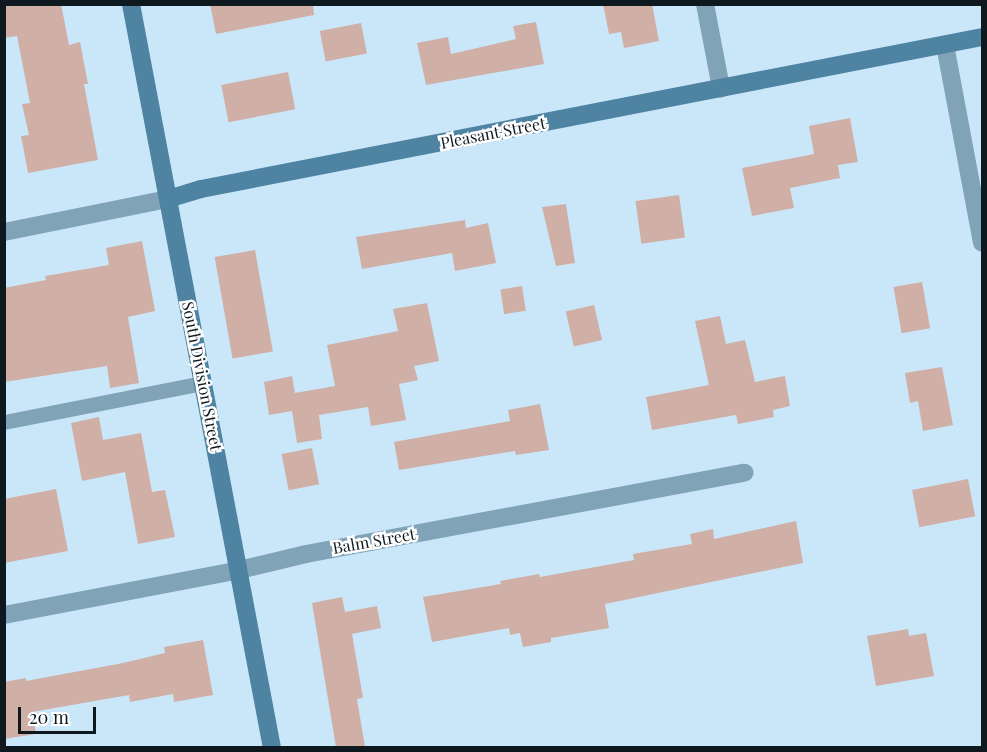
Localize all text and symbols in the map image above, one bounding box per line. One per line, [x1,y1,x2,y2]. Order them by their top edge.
street label: Pleasant Street [439,113,547,153]
street label: South Division Street [178,300,226,452]
street label: Balm Street [331,524,417,558]
scale bar [21,695,99,733]
text: 20 m [29,705,69,729]

